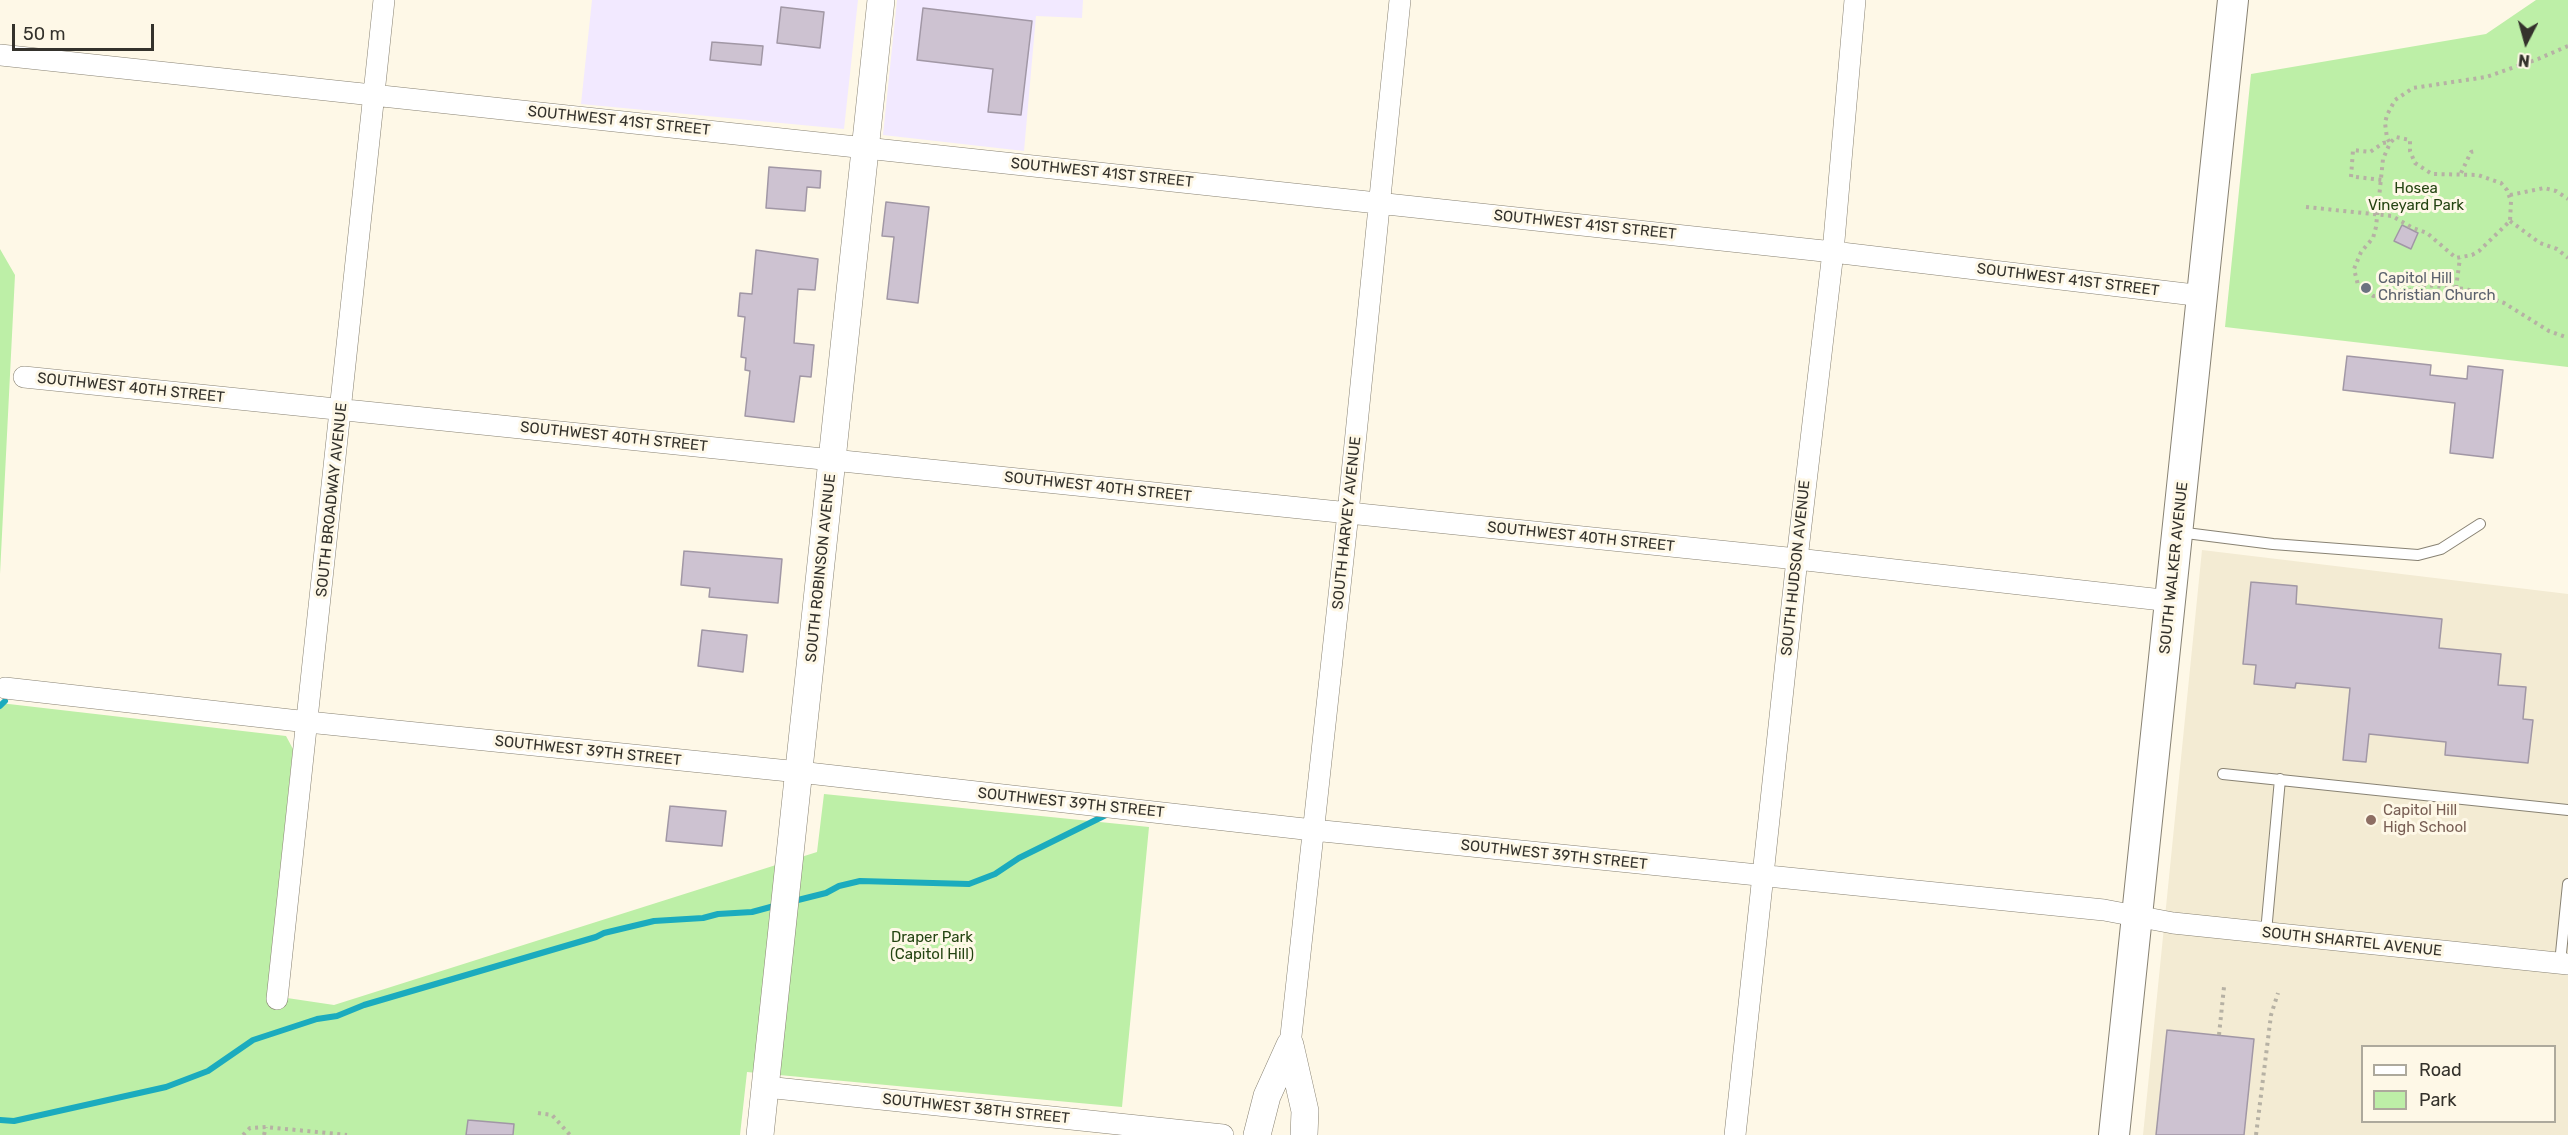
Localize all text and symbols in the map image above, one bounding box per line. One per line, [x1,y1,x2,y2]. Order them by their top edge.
scale bar [15,12,158,50]
north arrow [2496,12,2556,72]
text: 50 m [23,23,66,45]
text: N [2517,50,2531,70]
street label: SOUTHWEST 41ST STREET [527,102,711,140]
street label: SOUTHWEST 41ST STREET [1010,154,1194,192]
park label: Hosea Vineyard Park [2368,180,2464,215]
street label: SOUTHWEST 41ST STREET [1493,206,1677,244]
street label: SOUTHWEST 41ST STREET [1976,260,2160,300]
place label: Capitol Hill Christian Church [2378,270,2496,305]
marker: Capitol Hill Christian Church [2359,281,2373,295]
street label: SOUTHWEST 40TH STREET [36,369,226,407]
street label: SOUTH BROADWAY AVENUE [313,402,351,598]
street label: SOUTHWEST 40TH STREET [519,418,709,456]
street label: SOUTH HARVEY AVENUE [1329,436,1365,610]
street label: SOUTHWEST 40TH STREET [1003,468,1193,506]
street label: SOUTH ROBINSON AVENUE [802,473,840,663]
street label: SOUTH HUDSON AVENUE [1778,479,1814,657]
street label: SOUTH WALKER AVENUE [2156,481,2192,655]
street label: SOUTHWEST 40TH STREET [1486,518,1676,556]
street label: SOUTHWEST 39TH STREET [494,732,682,770]
street label: SOUTHWEST 39TH STREET [977,784,1165,822]
place label: Capitol Hill High School [2383,802,2467,837]
marker: Capitol Hill High School [2364,813,2378,827]
street label: SOUTHWEST 39TH STREET [1460,836,1648,874]
street label: SOUTH SHARTEL AVENUE [2261,924,2443,960]
park label: Draper Park (Capitol Hill) [890,929,974,964]
legend [2361,1045,2556,1123]
text: Road [2419,1059,2462,1081]
text: Park [2419,1089,2456,1111]
street label: SOUTHWEST 38TH STREET [881,1090,1071,1128]

